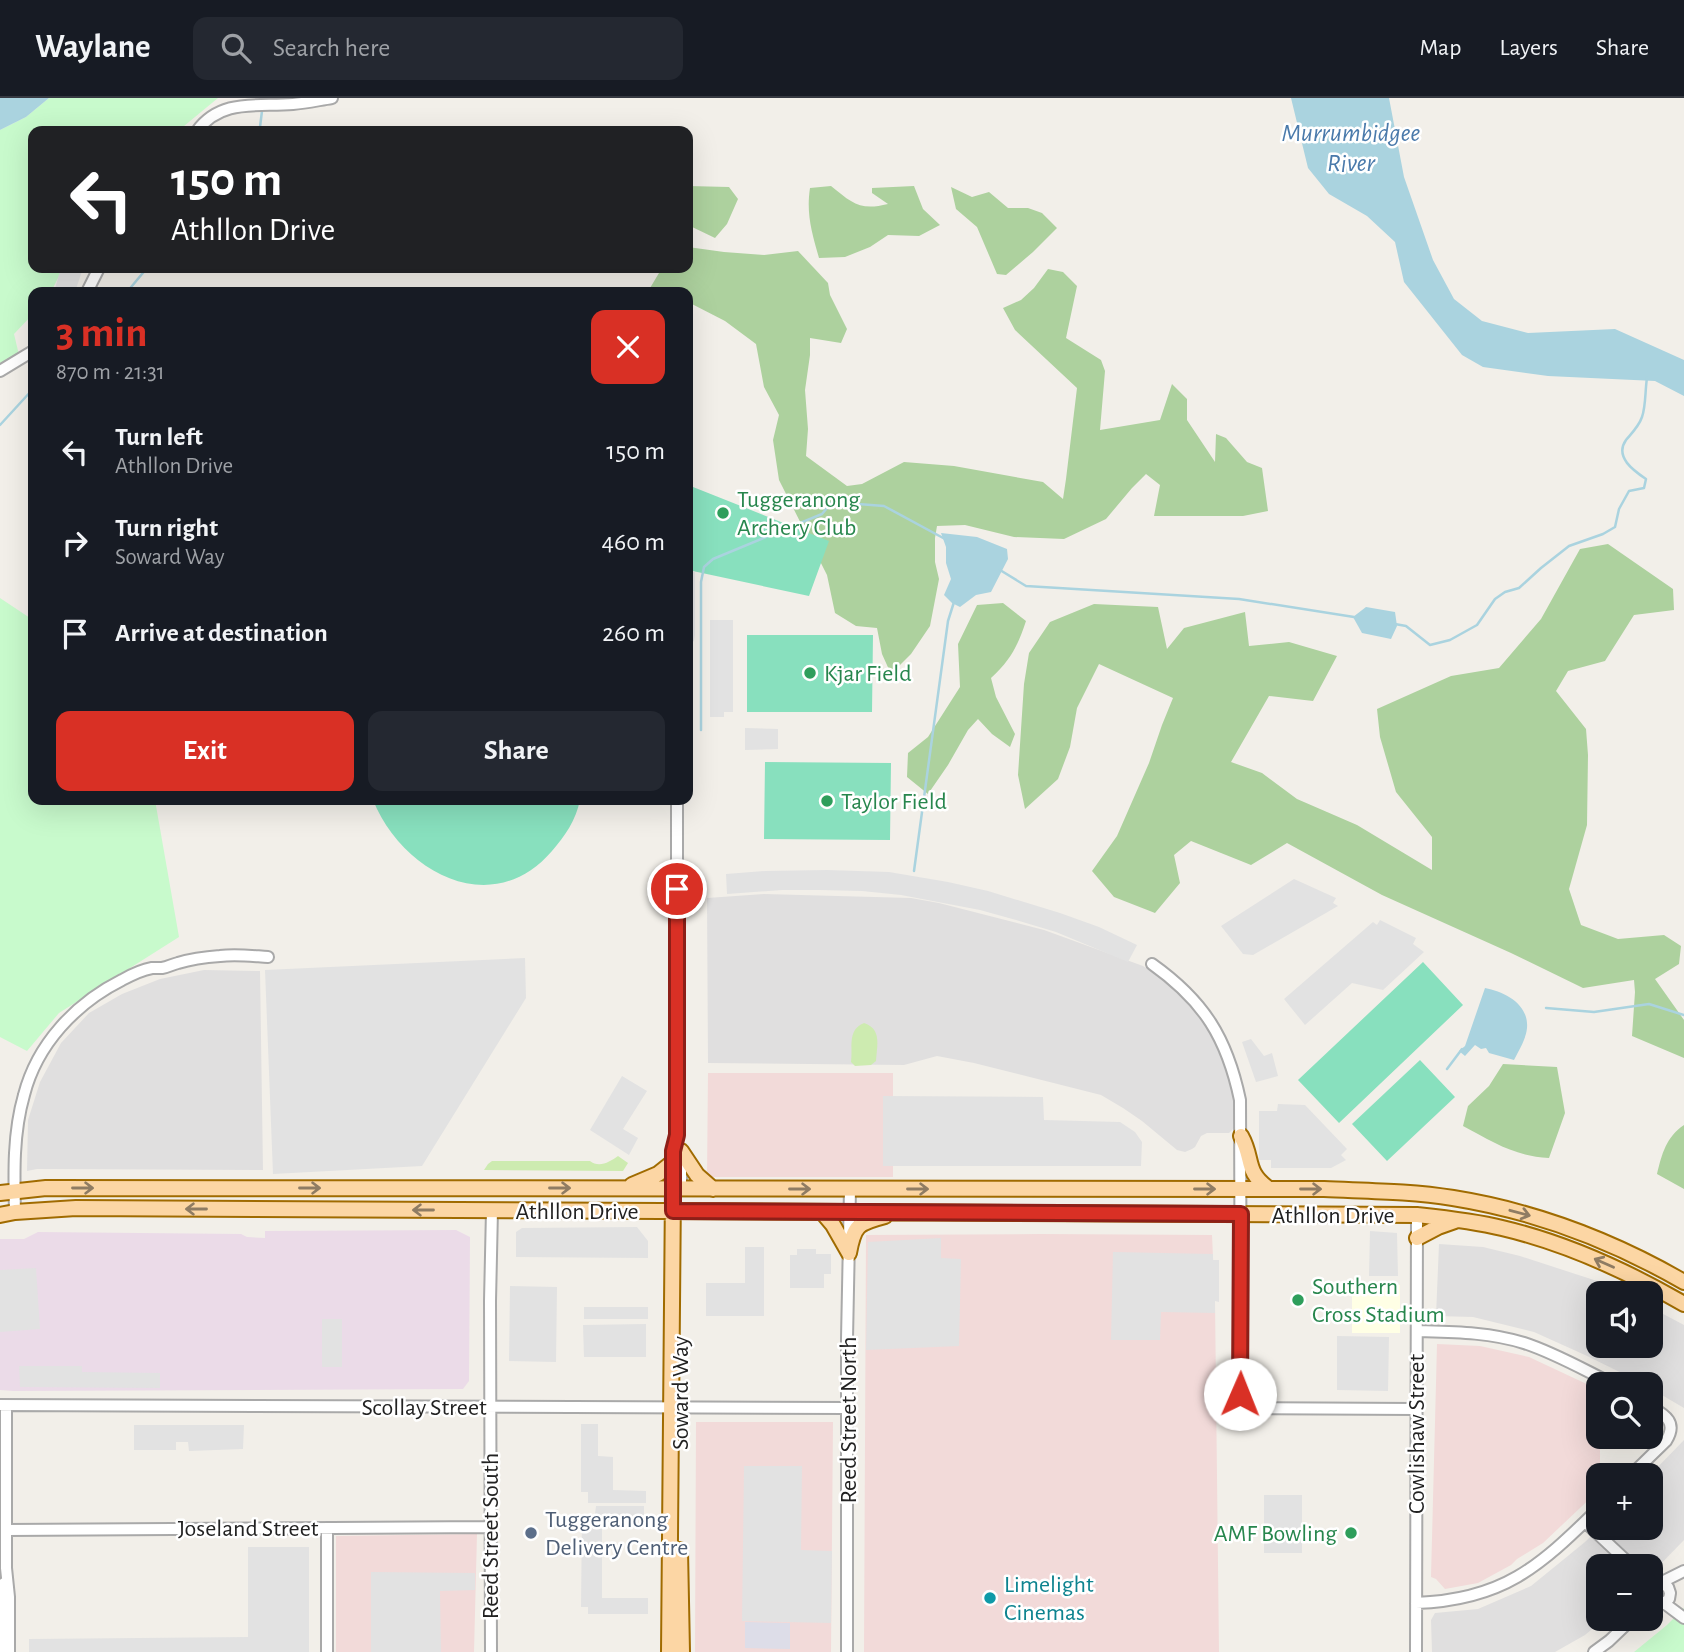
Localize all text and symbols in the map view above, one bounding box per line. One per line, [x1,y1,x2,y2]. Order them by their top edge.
search box [193,17,683,80]
icon: search [217,29,255,67]
text: Waylane [35,31,151,64]
text: Search here [273,35,390,61]
text: Map [1419,36,1461,60]
text: Layers [1499,36,1558,60]
text: Share [1596,36,1649,60]
water label: Murrumbidgee River [1282,120,1421,176]
icon: left [56,154,147,245]
text: 150 m [171,156,282,205]
text: Athllon Drive [171,214,335,246]
button: close [591,310,665,384]
text: 3 min [56,312,148,354]
text: 870 m · 21:31 [56,361,165,384]
text: Turn left [115,424,203,450]
icon: left [56,433,94,471]
text: 150 m [606,438,665,464]
text: Athllon Drive [115,455,233,478]
place label: Tuggeranong Archery Club [737,488,860,540]
marker: Tuggeranong Archery Club [715,505,731,521]
text: Turn right [115,515,218,541]
icon: right [56,524,94,562]
text: 460 m [601,529,665,555]
text: Soward Way [115,546,224,569]
icon: arrive [56,615,94,653]
text: Arrive at destination [115,620,328,646]
text: 260 m [602,620,665,646]
place label: Kjar Field [824,662,912,686]
marker: Kjar Field [802,665,818,681]
button: Exit [56,711,354,791]
button: Share [368,711,665,791]
place label: Taylor Field [841,790,947,814]
marker: Taylor Field [819,793,835,809]
pin [647,859,707,919]
icon: arrive [658,870,696,908]
one-way arrow [71,1181,94,1195]
one-way arrow [298,1181,321,1195]
one-way arrow [549,1181,572,1195]
one-way arrow [788,1182,811,1196]
one-way arrow [906,1182,929,1196]
one-way arrow [1193,1182,1216,1196]
one-way arrow [1299,1182,1322,1196]
street label: Athllon Drive [515,1200,639,1224]
one-way arrow [185,1202,208,1216]
one-way arrow [412,1203,435,1217]
street label: Athllon Drive [1271,1204,1395,1228]
one-way arrow [1509,1207,1531,1220]
one-way arrow [1594,1256,1615,1269]
place label: Southern Cross Stadium [1312,1275,1445,1327]
map controls [1586,1281,1663,1631]
button: sound [1586,1281,1663,1358]
marker: Southern Cross Stadium [1290,1292,1306,1308]
street label: Soward Way [669,1336,693,1450]
street label: Reed Street North [837,1337,861,1503]
street label: Cowlishaw Street [1405,1354,1429,1514]
position arrow [1203,1357,1277,1431]
button: search [1586,1372,1663,1449]
street label: Scollay Street [361,1396,487,1420]
street label: Reed Street South [479,1453,503,1619]
button: + [1586,1463,1663,1540]
place label: Tuggeranong Delivery Centre [545,1508,688,1560]
street label: Joseland Street [178,1517,319,1541]
place label: AMF Bowling [1214,1522,1337,1546]
marker: Tuggeranong Delivery Centre [523,1525,539,1541]
marker: AMF Bowling [1343,1525,1359,1541]
button: − [1586,1554,1663,1631]
place label: Limelight Cinemas [1004,1573,1094,1625]
marker: Limelight Cinemas [982,1590,998,1606]

